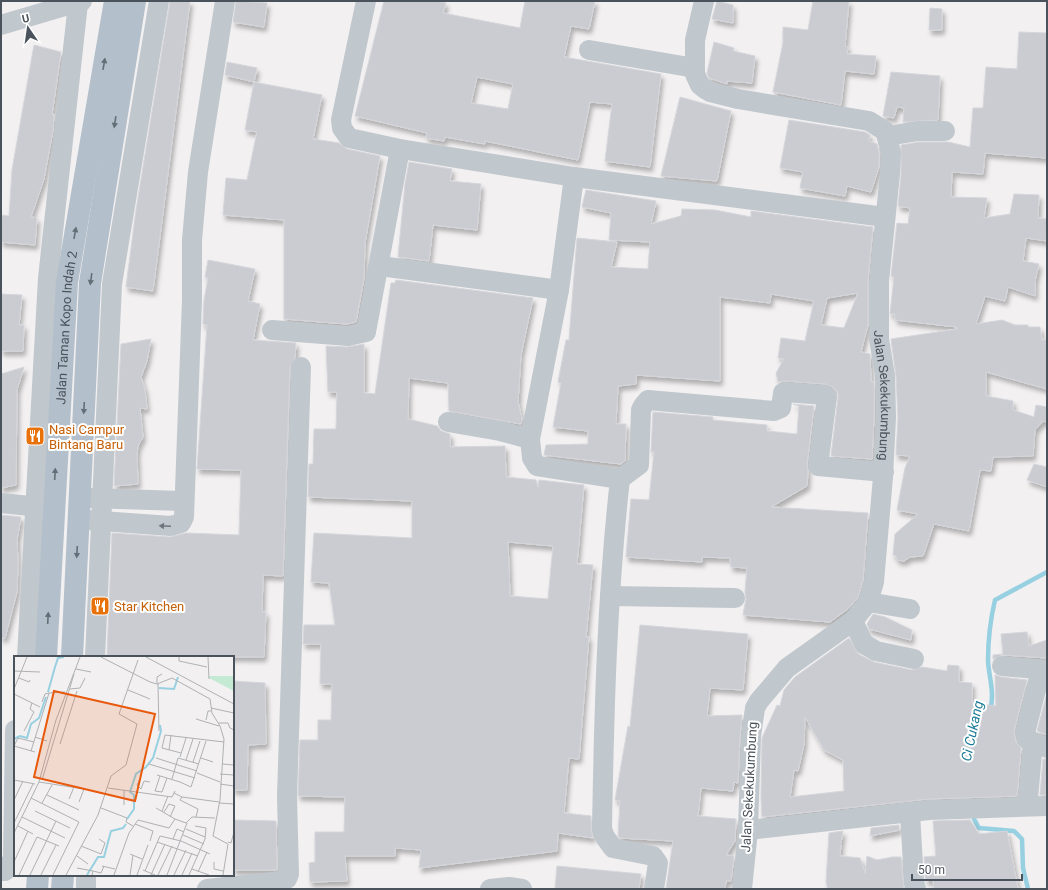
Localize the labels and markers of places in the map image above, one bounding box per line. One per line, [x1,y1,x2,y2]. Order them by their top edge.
place label: Nasi Campur Bintang Baru [49,422,125,452]
restaurant icon: Nasi Campur Bintang Baru [24,425,46,447]
restaurant icon: Star Kitchen [89,595,111,617]
place label: Star Kitchen [114,599,184,614]

